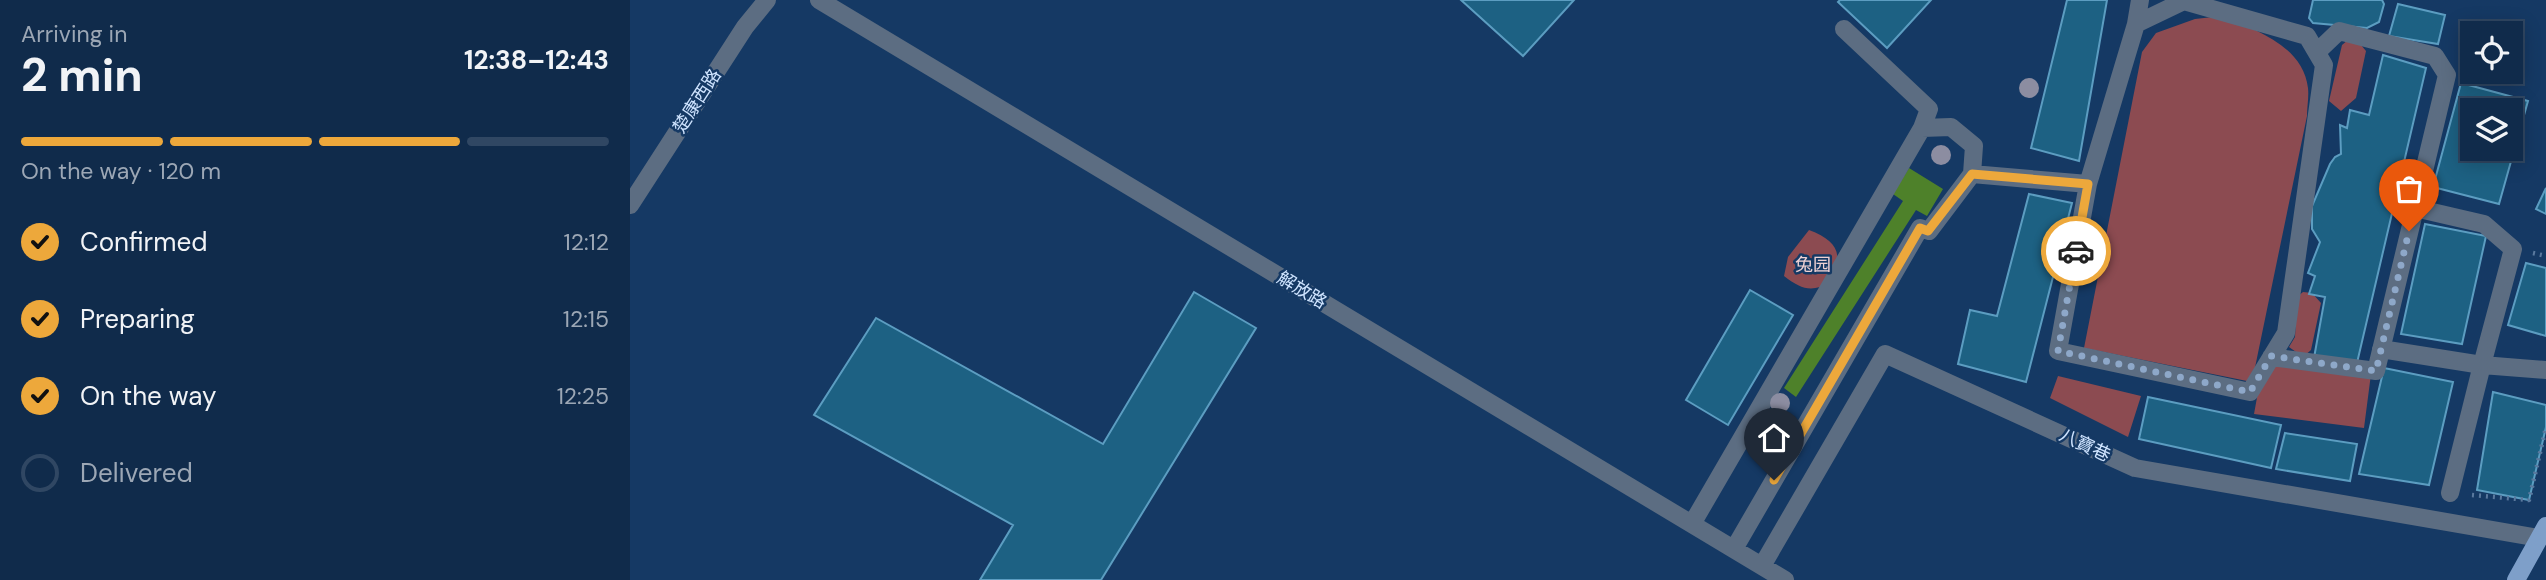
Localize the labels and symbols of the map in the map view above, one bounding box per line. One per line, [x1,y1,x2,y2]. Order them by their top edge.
street label: 楚康西路 [667,64,727,138]
pin [2379,159,2439,231]
courier [2041,216,2111,286]
park label: 兔园 [1795,253,1831,277]
street label: 解放路 [1273,266,1331,314]
pin [1744,408,1804,480]
street label: 八寶巷 [2055,423,2115,467]

